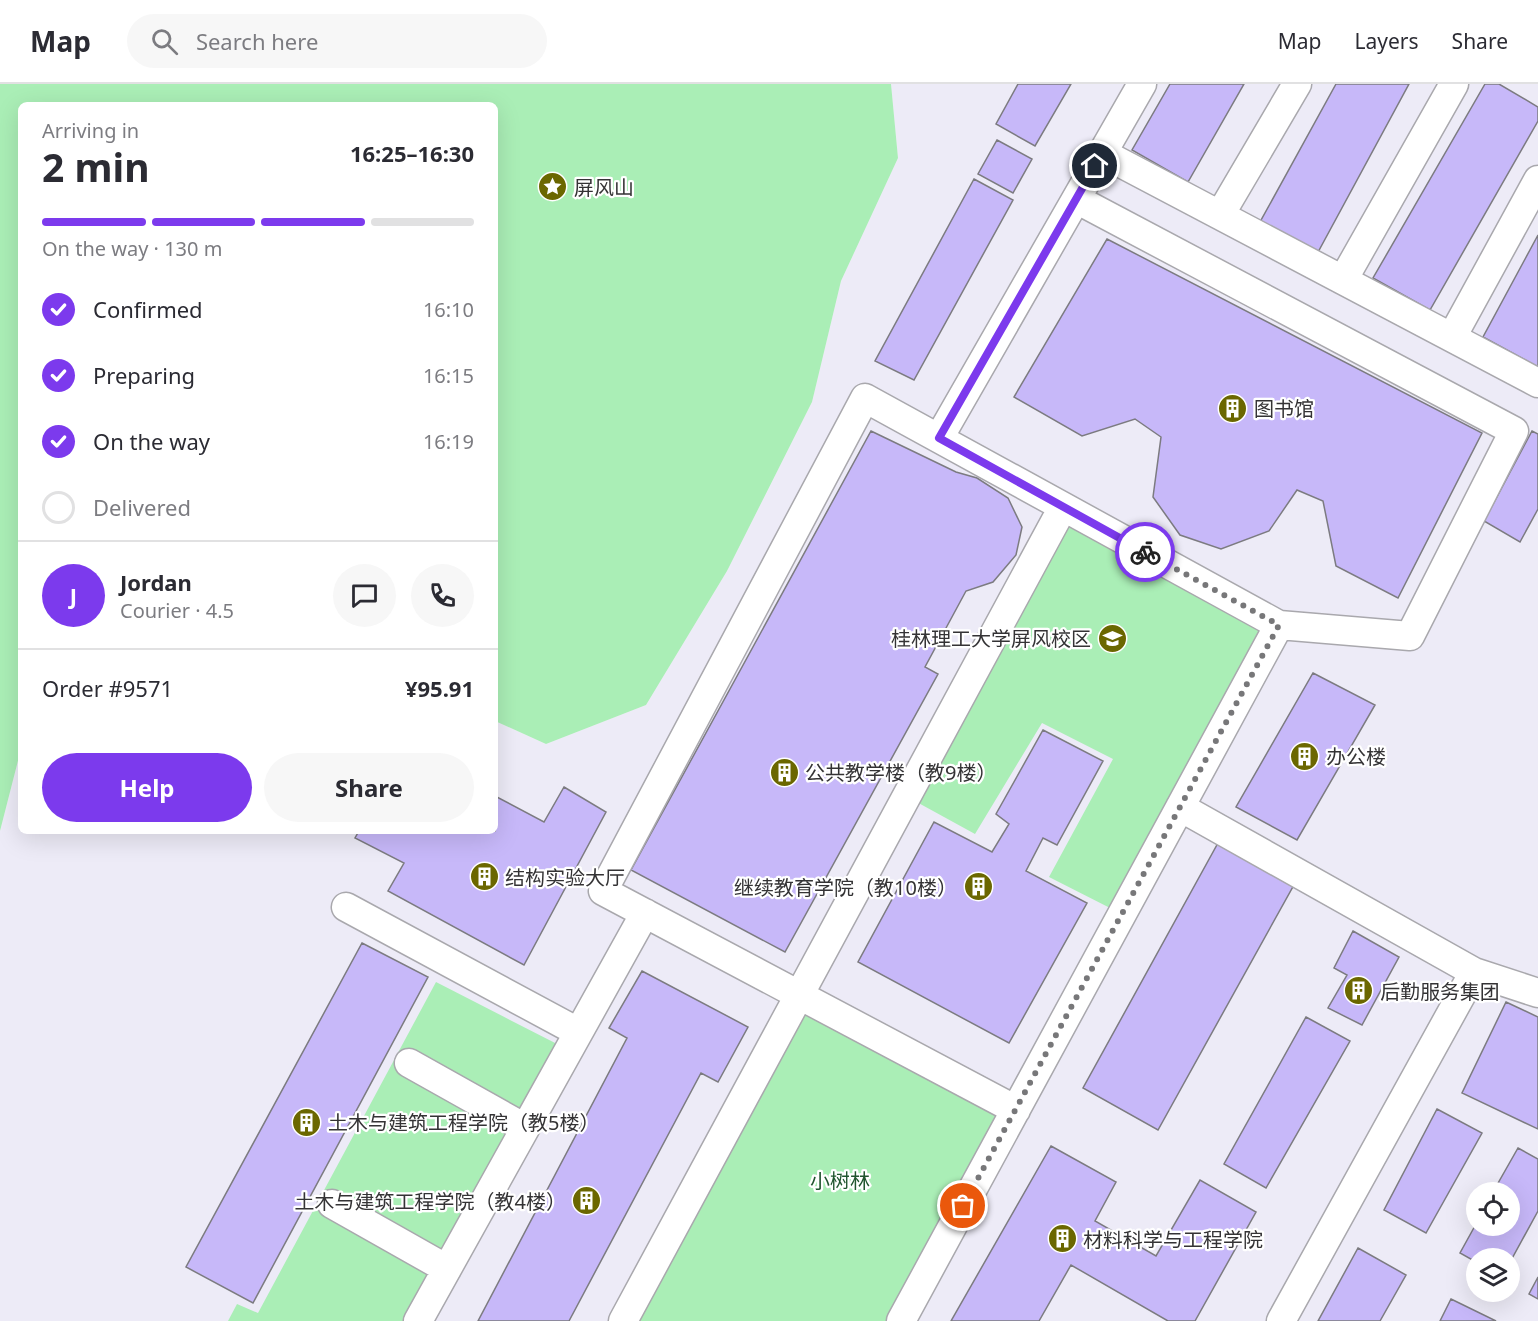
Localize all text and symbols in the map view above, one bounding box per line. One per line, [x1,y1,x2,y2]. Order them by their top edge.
search box [127,14,547,68]
text: Map [30,22,91,60]
icon: search [148,25,181,58]
text: Search here [196,26,318,56]
text: Map [1278,27,1322,55]
text: Layers [1355,27,1419,55]
text: Share [1452,27,1508,55]
text: Arriving in [42,117,139,144]
text: 16:25–16:30 [350,138,474,168]
text: 2 min [42,140,149,193]
pin [1069,140,1120,191]
icon: home [1078,149,1111,182]
place icon: 屏风山 [537,171,569,203]
place label: 屏风山 [574,174,634,201]
text: On the way · 130 m [42,235,222,262]
icon: check [42,293,75,326]
text: Confirmed [93,294,203,324]
text: 16:10 [423,296,474,323]
icon: check [42,359,75,392]
text: Preparing [93,360,195,390]
text: 16:15 [423,362,474,389]
building icon: 图书馆 [1217,392,1249,424]
place label: 图书馆 [1254,395,1314,422]
icon: check [42,425,75,458]
text: On the way [93,426,210,456]
text: 16:19 [423,428,474,455]
text: Delivered [93,492,191,522]
courier [1115,522,1175,582]
icon: bike [1129,536,1162,569]
button: chat [333,564,396,627]
button: phone [411,564,474,627]
text: Jordan [120,567,192,597]
text: J [70,580,77,610]
text: Courier · 4.5 [120,597,234,624]
school or university icon: 桂林理工大学屏风校区 [1096,622,1128,654]
place label: 桂林理工大学屏风校区 [891,625,1091,652]
text: Order #9571 [42,673,173,703]
text: ¥95.91 [405,673,474,703]
building icon: 办公楼 [1289,740,1321,772]
place label: 办公楼 [1326,743,1386,770]
button: Help [42,753,252,822]
button: Share [264,753,474,822]
building icon: 公共教学楼（教9楼） [768,756,800,788]
place label: 公共教学楼（教9楼） [805,759,996,786]
building icon: 结构实验大厅 [468,861,500,893]
place label: 结构实验大厅 [505,864,625,891]
building icon: 继续教育学院（教10楼） [962,871,994,903]
place label: 继续教育学院（教10楼） [734,874,957,901]
building icon: 后勤服务集团 [1343,975,1375,1007]
place label: 后勤服务集团 [1380,978,1500,1005]
building icon: 土木与建筑工程学院（教5楼） [291,1106,323,1138]
place label: 土木与建筑工程学院（教5楼） [328,1109,599,1136]
park label: 小树林 [810,1167,870,1194]
pin [937,1180,988,1231]
map controls [1466,1182,1520,1302]
button: locate [1466,1182,1520,1236]
building icon: 土木与建筑工程学院（教4楼） [571,1185,603,1217]
place label: 土木与建筑工程学院（教4楼） [295,1188,566,1215]
icon: bag [946,1189,979,1222]
building icon: 材料科学与工程学院 [1046,1223,1078,1255]
place label: 材料科学与工程学院 [1083,1226,1263,1253]
button: layers [1466,1248,1520,1302]

